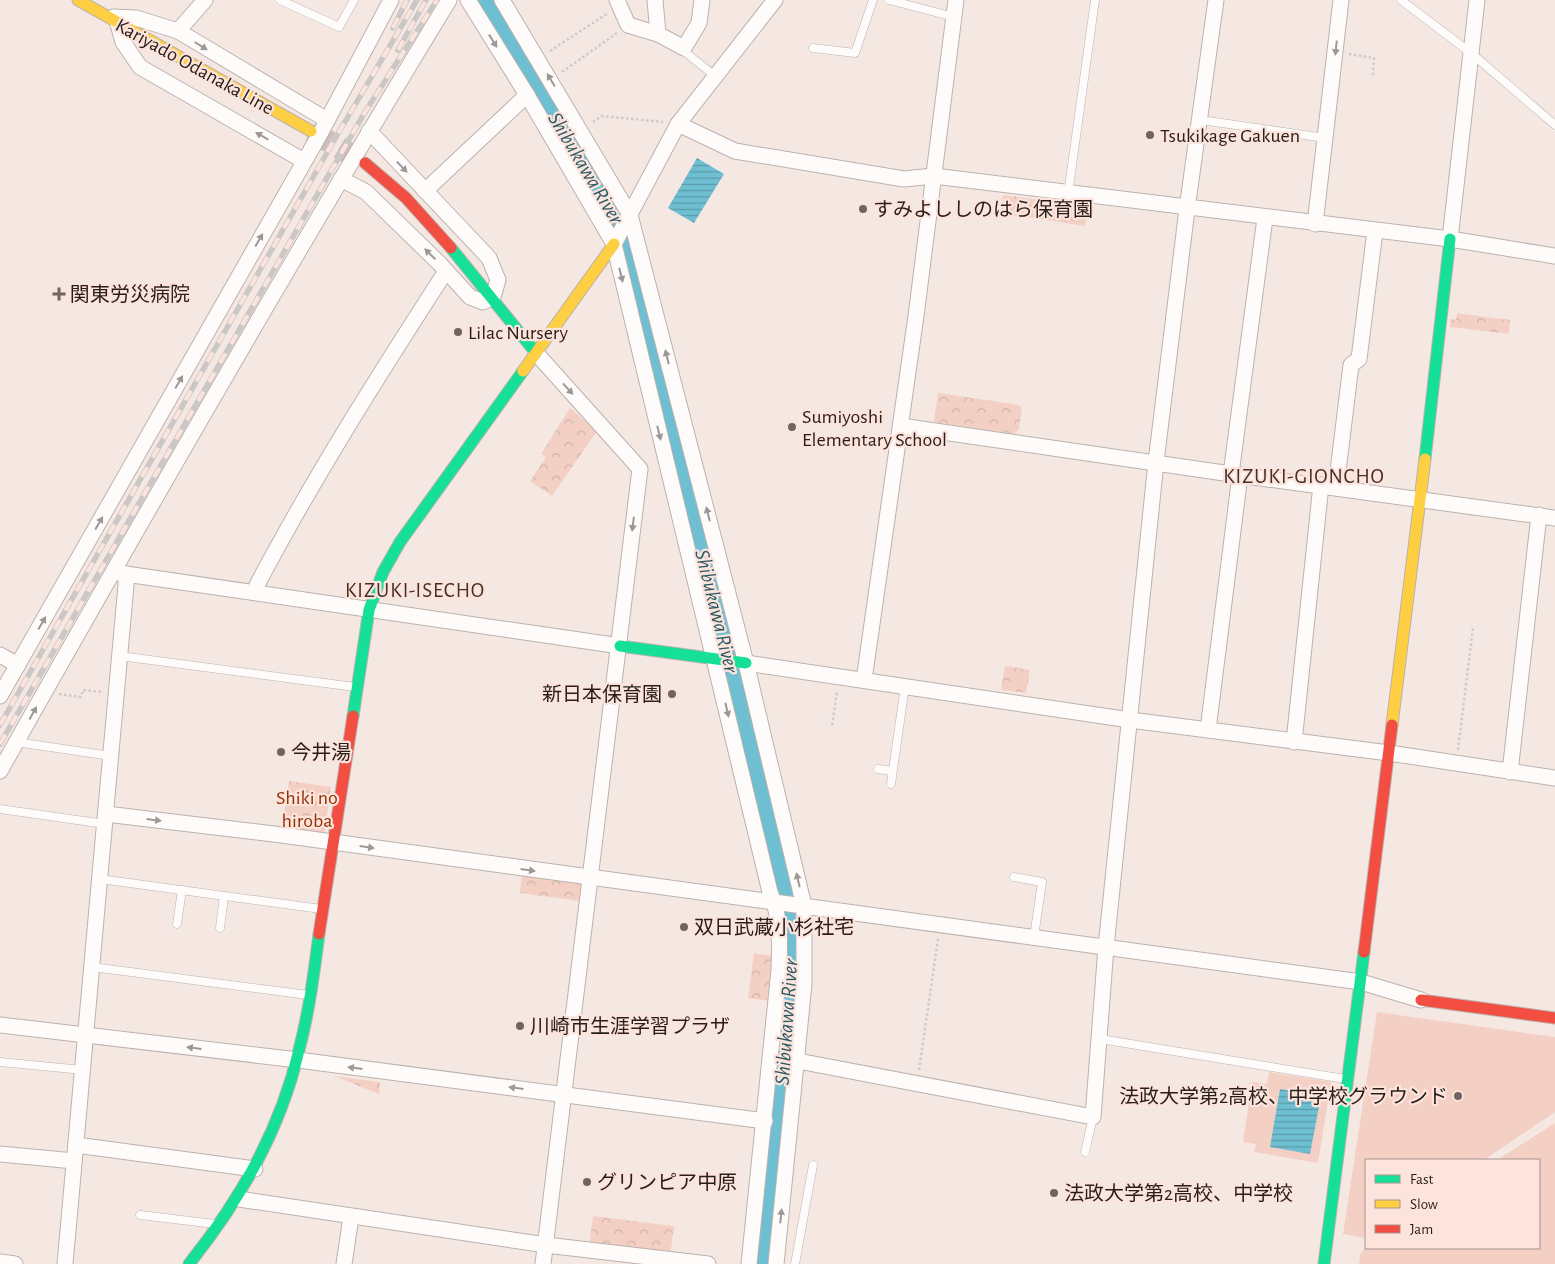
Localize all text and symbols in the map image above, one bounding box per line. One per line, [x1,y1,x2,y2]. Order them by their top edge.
street label: Kariyado Odanaka Line [112,15,277,119]
one-way arrow [489,35,498,48]
one-way arrow [1332,41,1340,57]
one-way arrow [195,42,208,51]
one-way arrow [547,74,556,87]
water label: Shibukawa River [544,109,628,229]
place label: Tsukikage Gakuen [1160,126,1300,146]
marker: Tsukikage Gakuen [1144,129,1156,141]
one-way arrow [255,132,268,141]
one-way arrow [396,161,408,173]
place label: すみよししのはら保育園 [873,199,1093,220]
marker: すみよししのはら保育園 [857,203,869,215]
one-way arrow [255,233,263,248]
one-way arrow [424,248,436,260]
one-way arrow [617,268,625,283]
place label: 関東労災病院 [70,283,190,305]
marker: 関東労災病院 [52,287,66,301]
place label: Lilac Nursery [468,323,569,343]
marker: Lilac Nursery [452,326,464,338]
one-way arrow [663,349,671,364]
one-way arrow [175,374,183,389]
one-way arrow [563,383,574,396]
place label: Sumiyoshi Elementary School [802,407,947,450]
marker: Sumiyoshi Elementary School [786,421,798,433]
one-way arrow [656,425,664,440]
district label: KIZUKI-GIONCHO [1223,466,1385,487]
one-way arrow [704,506,712,521]
one-way arrow [94,516,103,529]
one-way arrow [629,516,637,532]
water label: Shibukawa River [691,547,742,676]
district label: KIZUKI-ISECHO [345,580,485,601]
one-way arrow [38,615,46,630]
place label: 新日本保育園 [542,684,662,705]
marker: 新日本保育園 [666,688,678,700]
one-way arrow [723,702,731,717]
one-way arrow [28,706,37,720]
place label: 今井湯 [291,742,351,763]
marker: 今井湯 [275,746,287,758]
park label: Shiki no hiroba [276,788,338,831]
one-way arrow [146,816,162,824]
one-way arrow [360,843,376,851]
one-way arrow [521,866,537,874]
one-way arrow [794,872,802,887]
place label: 双日武蔵小杉社宅 [694,916,854,938]
marker: 双日武蔵小杉社宅 [678,921,690,933]
water label: Shibukawa River [772,957,801,1086]
place label: 川崎市生涯学習プラザ [530,1016,730,1037]
marker: 川崎市生涯学習プラザ [514,1020,526,1032]
one-way arrow [185,1044,201,1052]
one-way arrow [347,1064,363,1072]
one-way arrow [508,1084,524,1092]
place label: 法政大学第2高校、中学校グラウンド [1119,1086,1448,1107]
marker: 法政大学第2高校、中学校グラウンド [1452,1090,1464,1102]
legend [1365,1159,1540,1249]
place label: グリンピア中原 [597,1172,737,1193]
text: Fast [1410,1172,1434,1187]
marker: グリンピア中原 [581,1176,593,1188]
place label: 法政大学第2高校、中学校 [1064,1183,1293,1204]
marker: 法政大学第2高校、中学校 [1048,1187,1060,1199]
text: Slow [1410,1197,1438,1212]
one-way arrow [777,1207,785,1223]
text: Jam [1410,1222,1433,1237]

